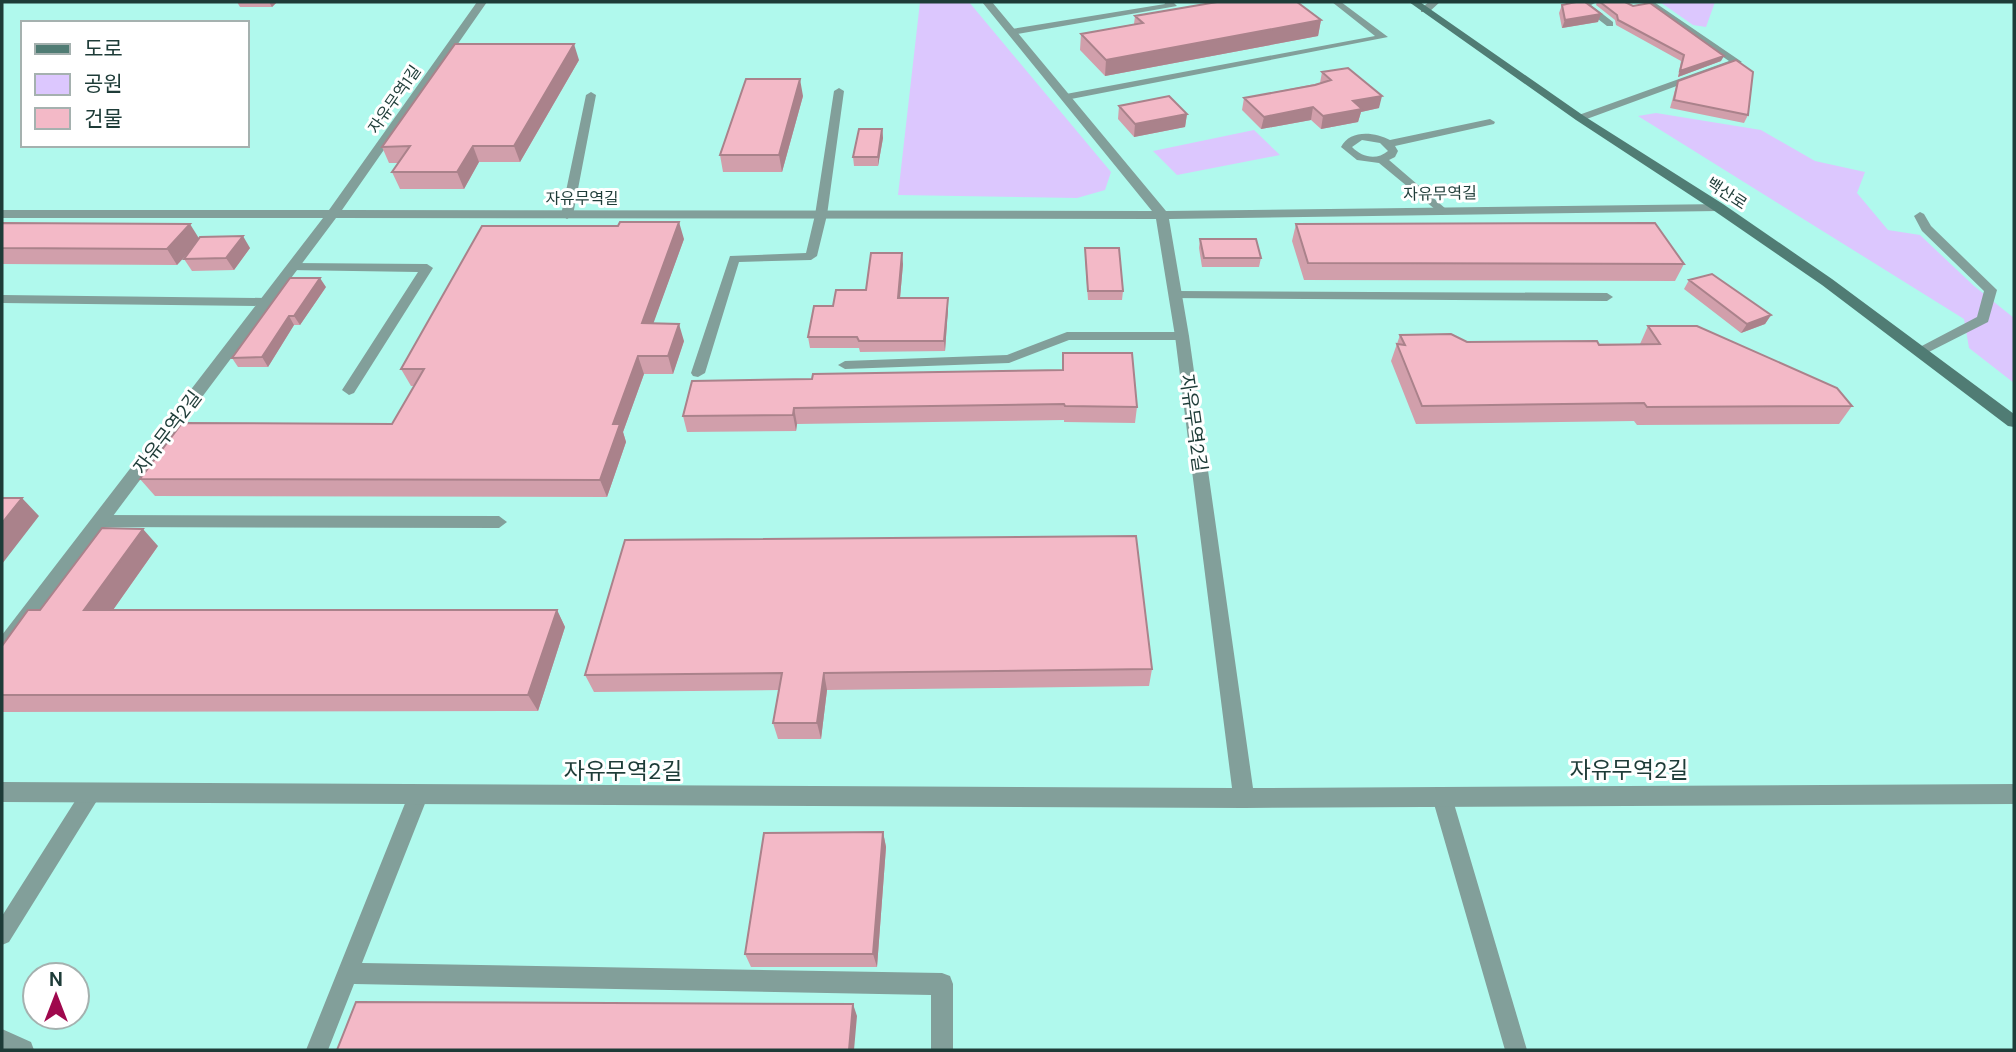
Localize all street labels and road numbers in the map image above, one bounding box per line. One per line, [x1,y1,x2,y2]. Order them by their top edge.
street label: 자유무역1길 [363,61,426,137]
street label: 백산로 [1702,173,1751,214]
street label: 자유무역길 [1403,182,1477,205]
street label: 자유무역길 [545,188,619,209]
street label: 자유무역2길 [1174,373,1213,474]
street label: 자유무역2길 [128,386,207,479]
street label: 자유무역2길 [1569,755,1689,785]
street label: 자유무역2길 [563,756,683,786]

